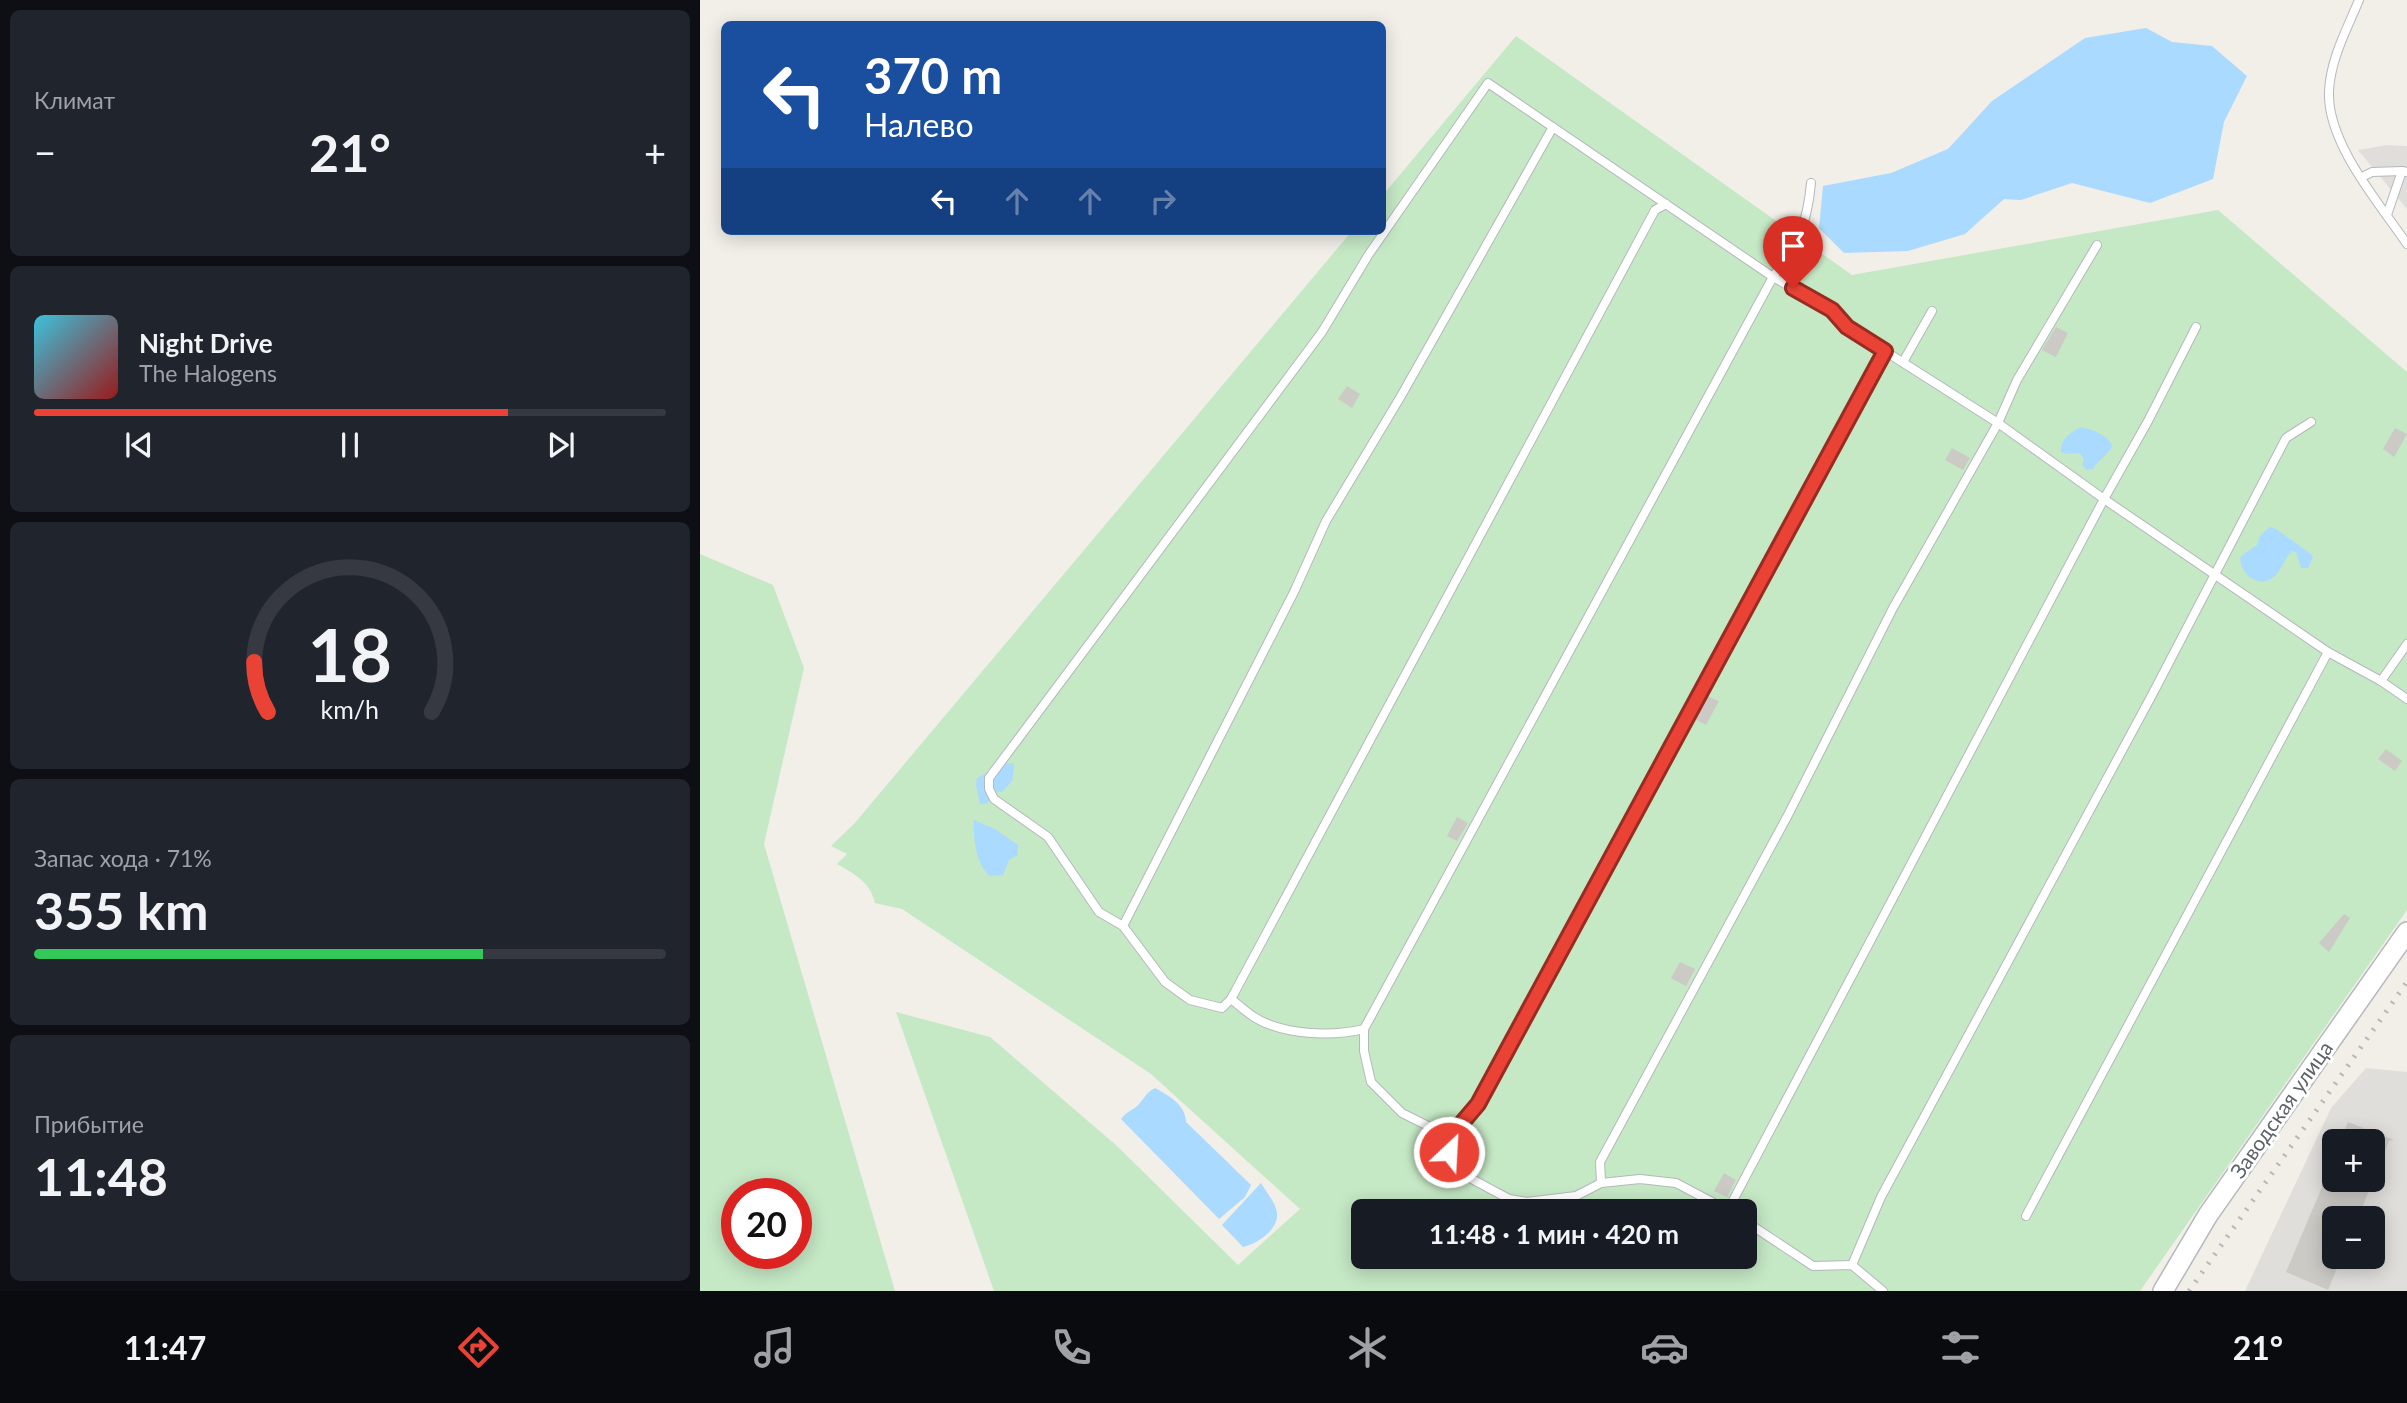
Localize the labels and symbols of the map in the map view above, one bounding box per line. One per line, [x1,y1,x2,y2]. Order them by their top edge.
pin [1763,216,1823,288]
street label: Заводская улица [2224,1036,2337,1182]
position arrow [1412,1115,1486,1189]
speed limit sign: 20 [721,1178,812,1269]

